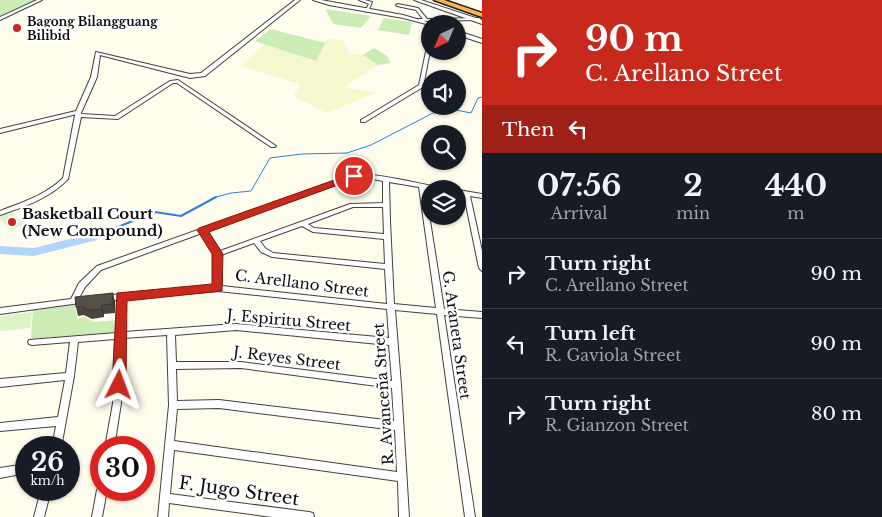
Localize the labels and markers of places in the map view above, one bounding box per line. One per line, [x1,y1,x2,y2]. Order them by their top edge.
place label: Bagong Bilangguang Bilibid [27,14,158,43]
marker: Bagong Bilangguang Bilibid [11,22,23,34]
pin [333,155,375,197]
place label: Basketball Court (New Compound) [22,204,163,240]
marker: Basketball Court (New Compound) [6,216,18,228]

